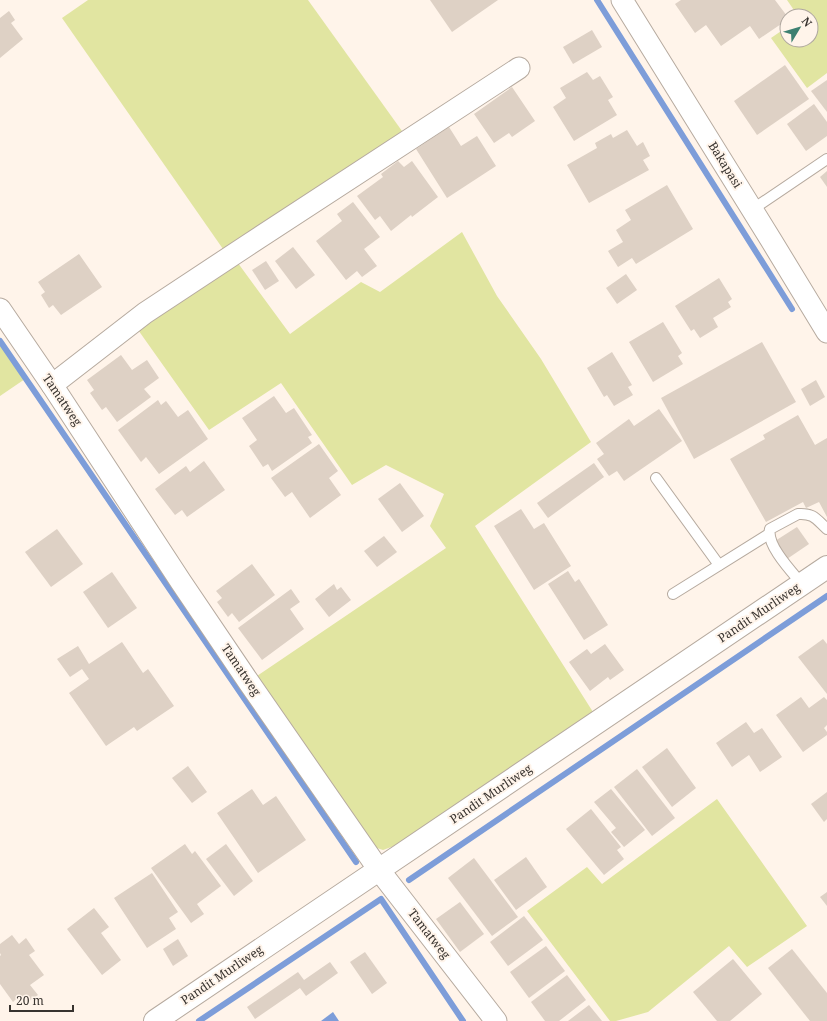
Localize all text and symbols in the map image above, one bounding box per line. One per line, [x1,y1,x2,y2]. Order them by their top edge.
north arrow [779,8,819,48]
text: N [799,14,816,30]
street label: Bakapasi [704,138,746,191]
street label: Tamatweg [39,370,86,430]
street label: Pandit Murliweg [714,579,804,646]
street label: Tamatweg [218,640,265,700]
street label: Pandit Murliweg [446,760,536,827]
street label: Tamatweg [404,905,455,963]
street label: Pandit Murliweg [177,941,267,1008]
scale bar [10,987,73,1013]
text: 20 m [16,992,44,1009]

